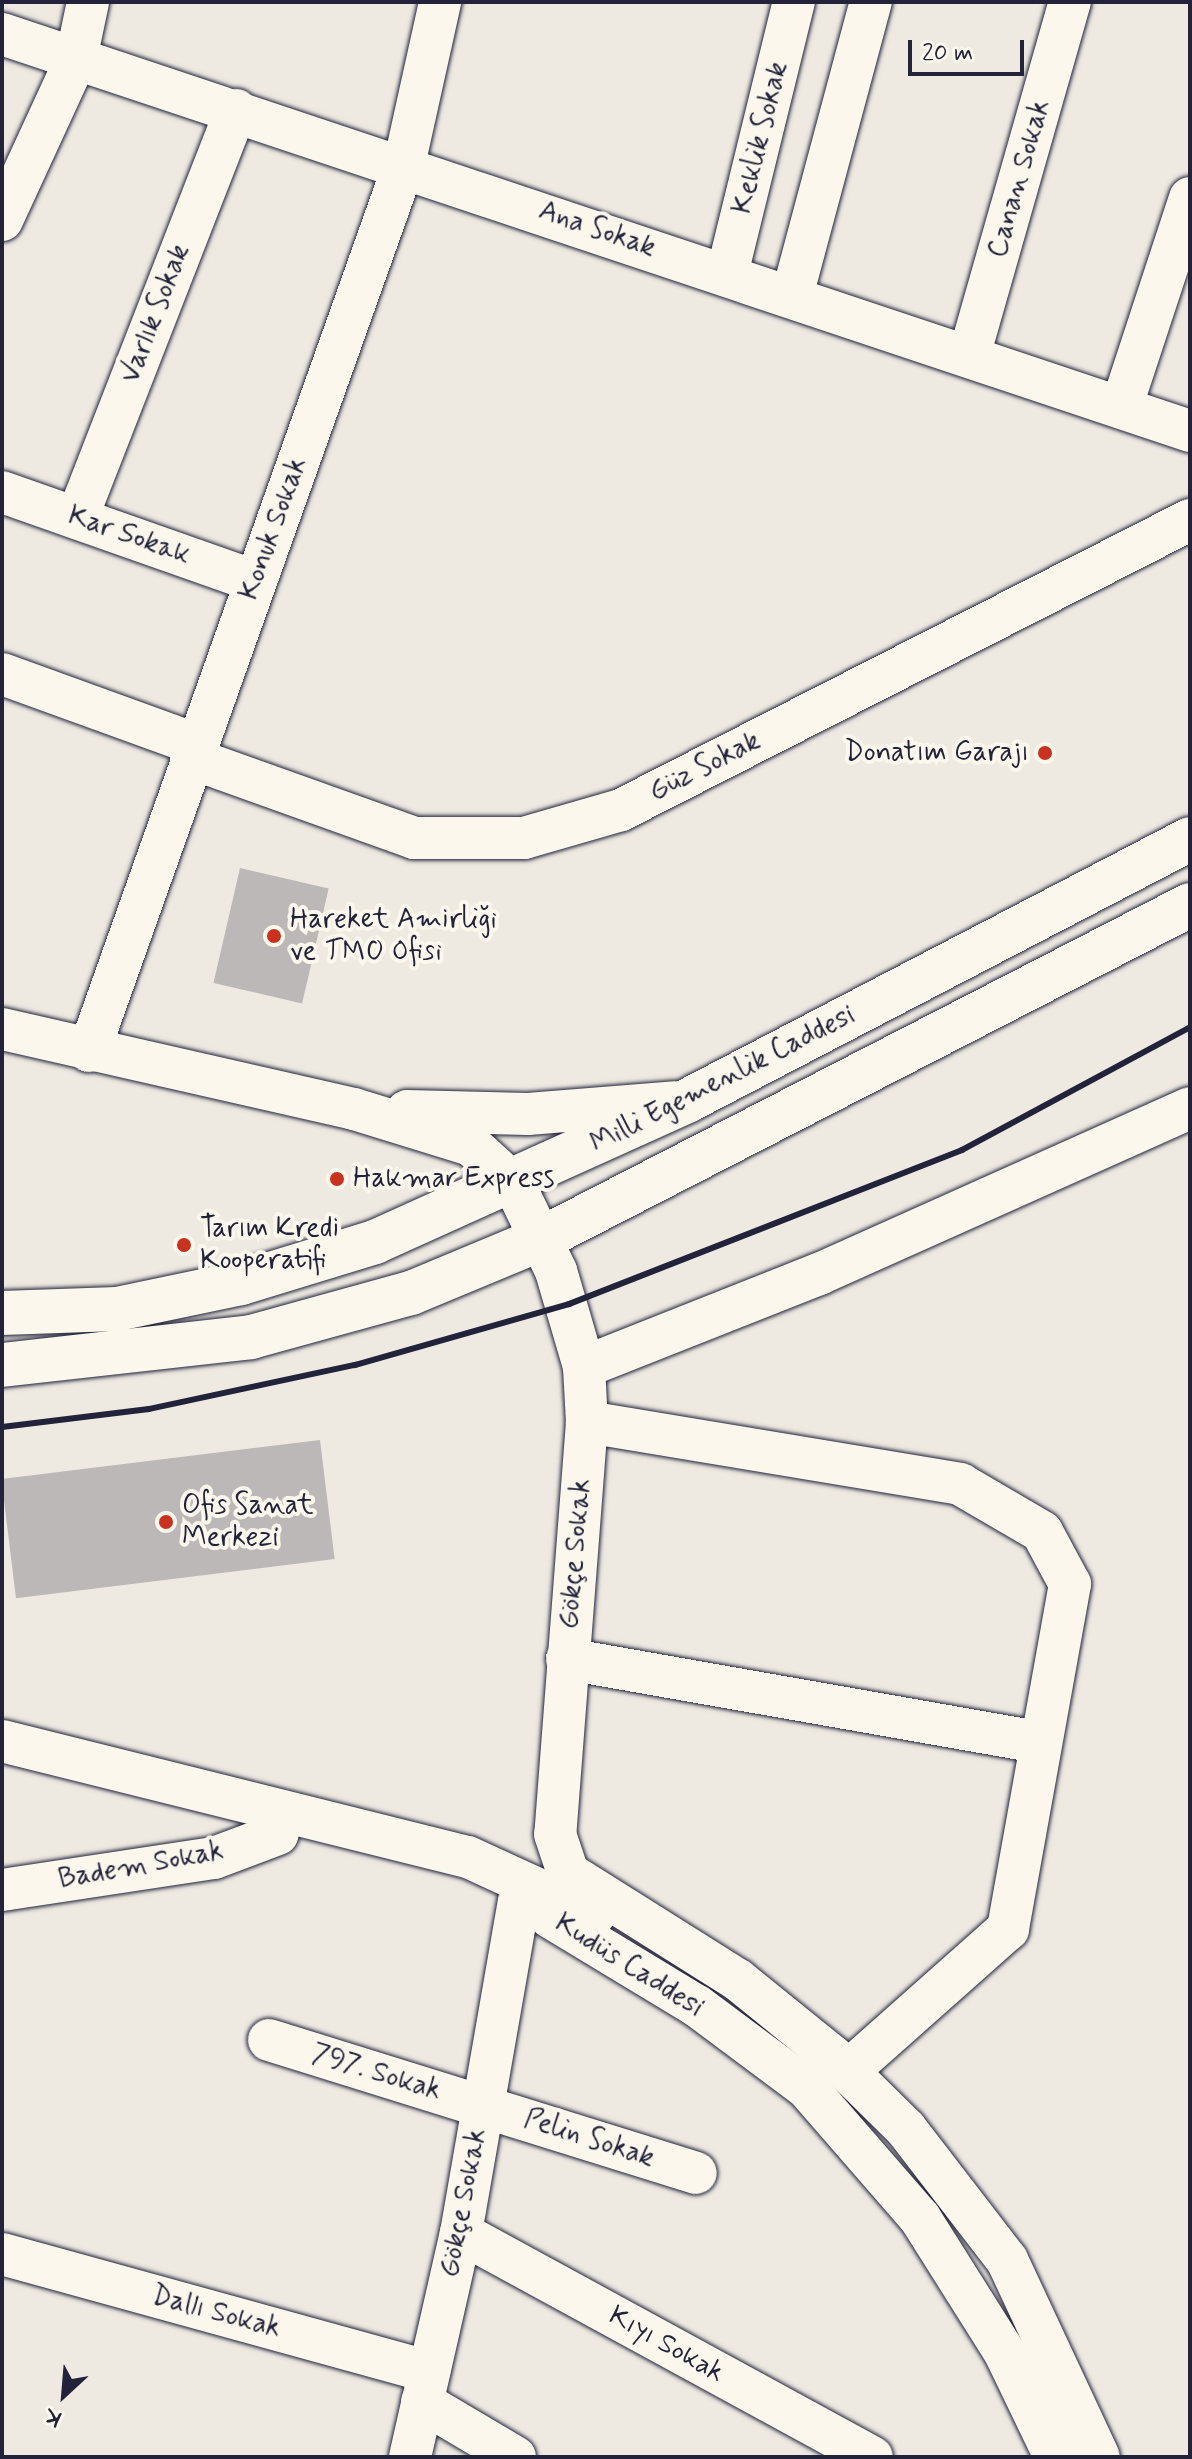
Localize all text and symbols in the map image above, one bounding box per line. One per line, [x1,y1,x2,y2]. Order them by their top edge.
scale bar [912,24,1028,74]
text: 20 m [922,38,973,69]
street label: Keklik Sokak [726,57,796,219]
street label: Canan Sokak [981,96,1059,262]
street label: Ana Sokak [533,194,661,266]
street label: Varlık Sokak [114,239,198,389]
street label: Konuk Sokak [233,453,315,605]
street label: Kar Sokak [65,500,193,572]
street label: Güz Sokak [642,724,768,810]
place label: Donatım Garajı [848,736,1029,770]
marker: Donatım Garajı [1036,744,1054,762]
place label: Hareket Amirliği ve TMO Ofisi [290,903,491,969]
marker: Hareket Amirliği ve TMO Ofisi [265,927,283,945]
street label: Milli Egemenlik Caddesi [583,997,863,1163]
place label: Hakmar Express [353,1162,560,1196]
marker: Hakmar Express [328,1170,346,1188]
place label: Tarım Kredi Kooperatifi [200,1212,340,1278]
marker: Tarım Kredi Kooperatifi [175,1236,193,1254]
street label: Gökçe Sokak [553,1479,599,1629]
place label: Ofis Sanat Merkezi [182,1489,305,1555]
marker: Ofis Sanat Merkezi [157,1513,175,1531]
street label: Badem Sokak [56,1835,226,1897]
street label: Kudüs Caddesi [546,1905,712,2027]
street label: 797. Sokak [307,2037,445,2109]
street label: Pelin Sokak [519,2102,659,2176]
street label: Gökçe Sokak [433,2127,495,2279]
street label: Dallı Sokak [148,2280,284,2346]
street label: Kıyı Sokak [602,2300,730,2390]
north arrow [24,2355,104,2435]
text: K [40,2401,67,2433]

